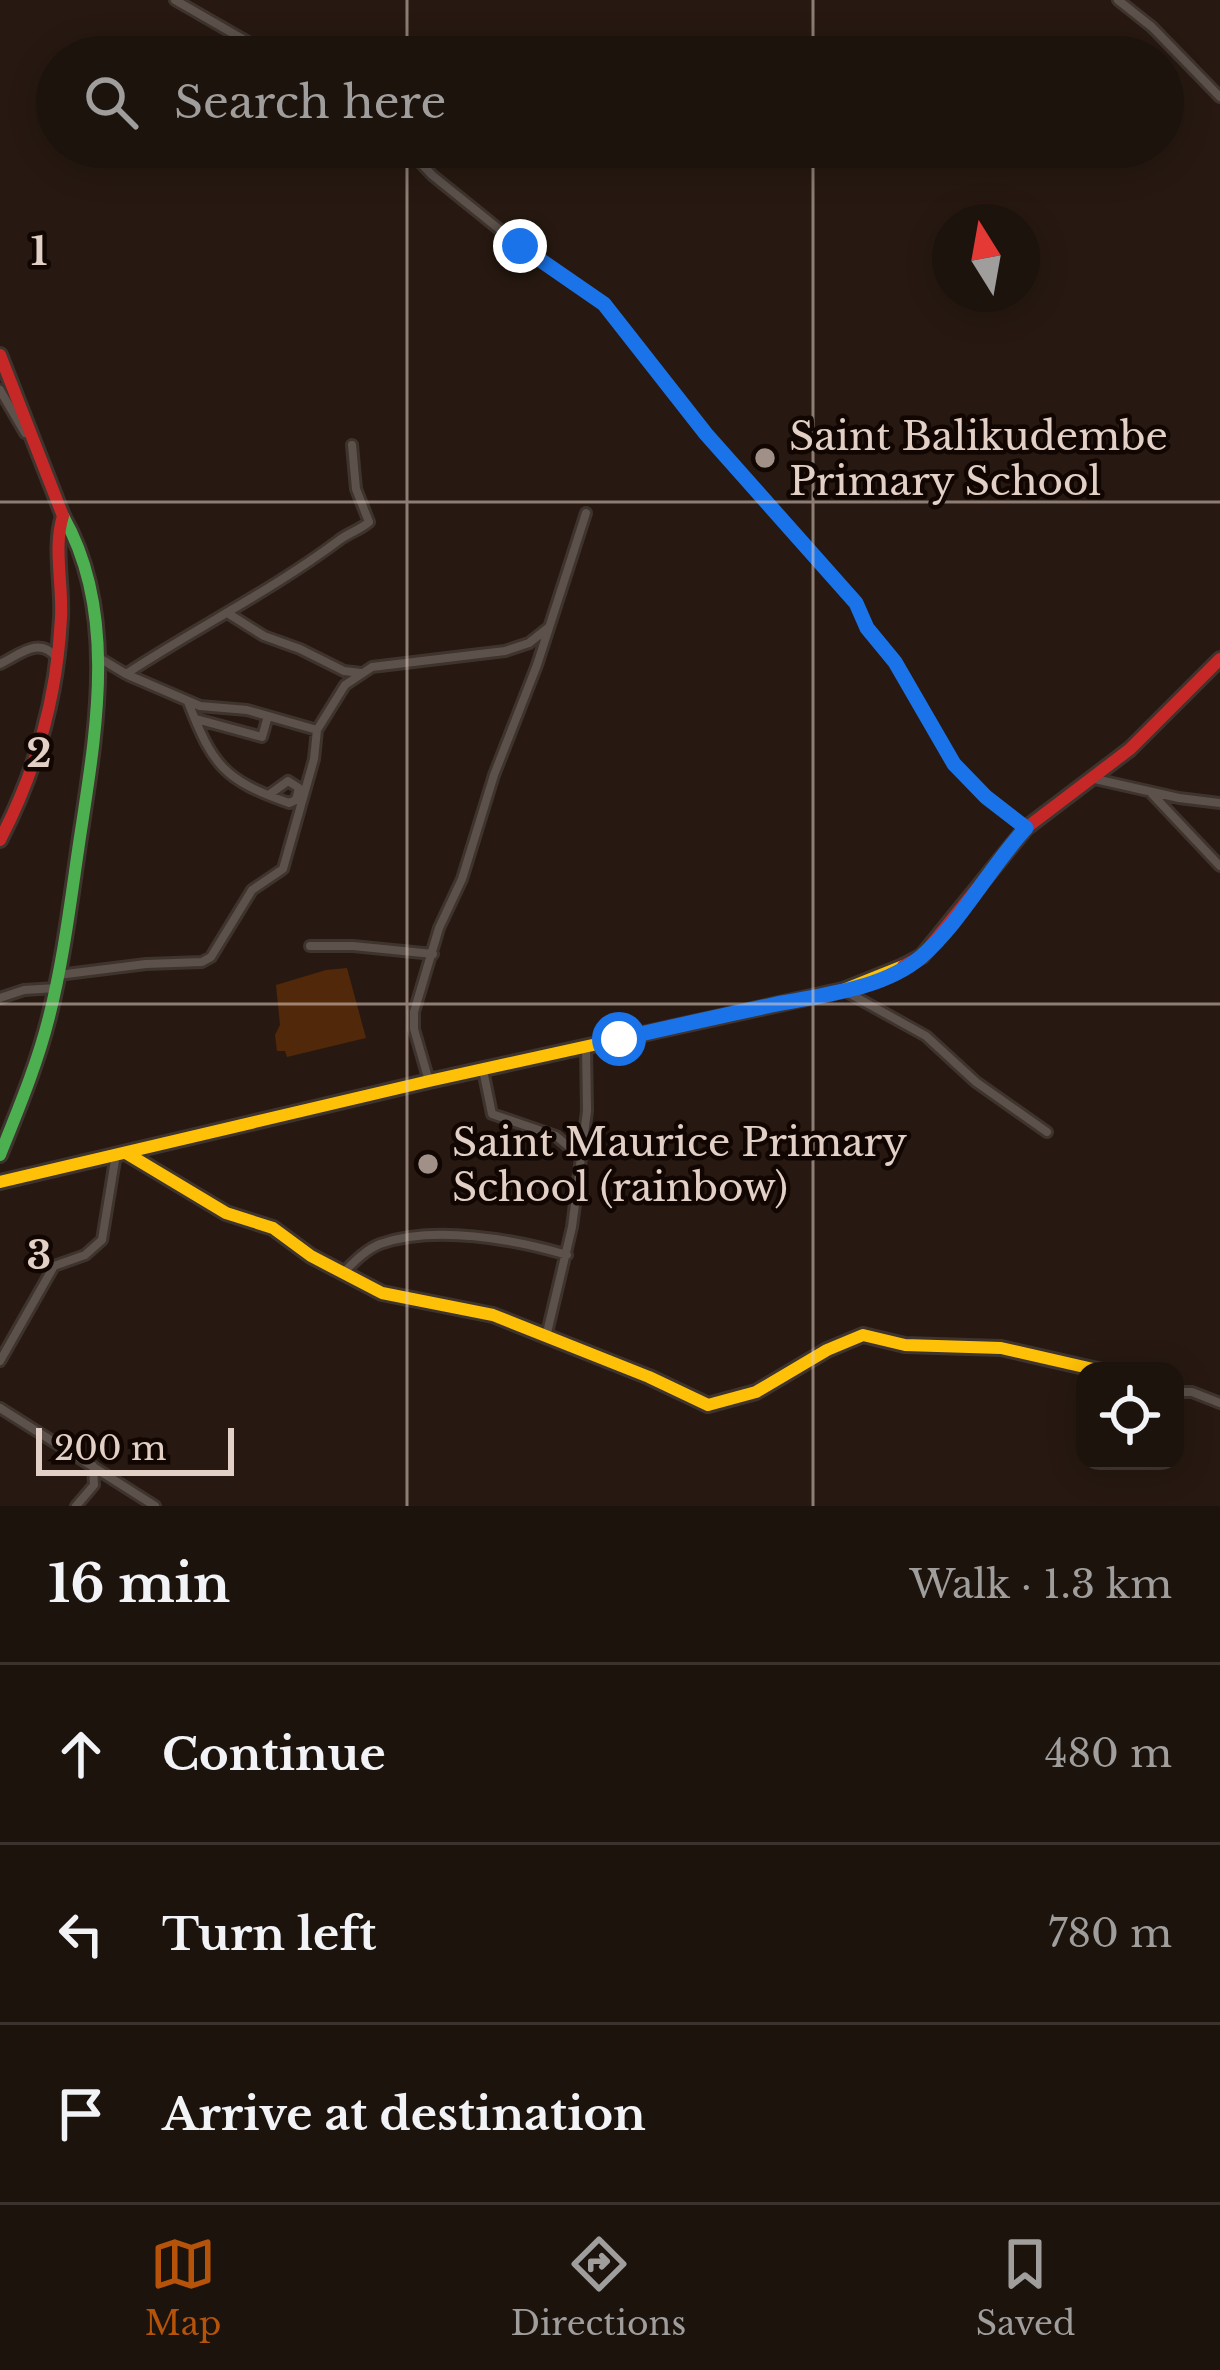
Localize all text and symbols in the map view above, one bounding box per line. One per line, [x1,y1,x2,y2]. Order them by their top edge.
search box [36,36,1184,168]
icon: search [78,69,144,135]
text: Search here [174,74,446,130]
north arrow [932,204,1040,312]
route end [493,219,547,273]
text: 1 [30,227,48,276]
place label: Saint Balikudembe Primary School [789,412,1168,506]
marker: Saint Balikudembe Primary School [752,445,778,471]
text: 2 [26,729,52,778]
route start [592,1012,646,1066]
place label: Saint Maurice Primary School (rainbow) [452,1118,907,1212]
marker: Saint Maurice Primary School (rainbow) [415,1151,441,1177]
text: 3 [27,1231,51,1280]
map controls [1076,1362,1184,1470]
button: locate [1076,1362,1184,1470]
scale bar [36,1422,234,1475]
text: 200 m [54,1428,166,1469]
text: 16 min [48,1553,230,1616]
text: Walk · 1.3 km [909,1560,1172,1609]
icon: ahead [48,1721,114,1787]
text: Continue [162,1726,386,1782]
text: 480 m [1045,1729,1172,1778]
icon: left [48,1901,114,1967]
text: Turn left [162,1906,376,1962]
text: 780 m [1048,1909,1172,1958]
icon: arrive [48,2081,114,2147]
text: Arrive at destination [162,2086,646,2142]
tab: Map [145,2231,221,2344]
tab: Directions [511,2231,686,2344]
tab: Saved [976,2231,1075,2344]

